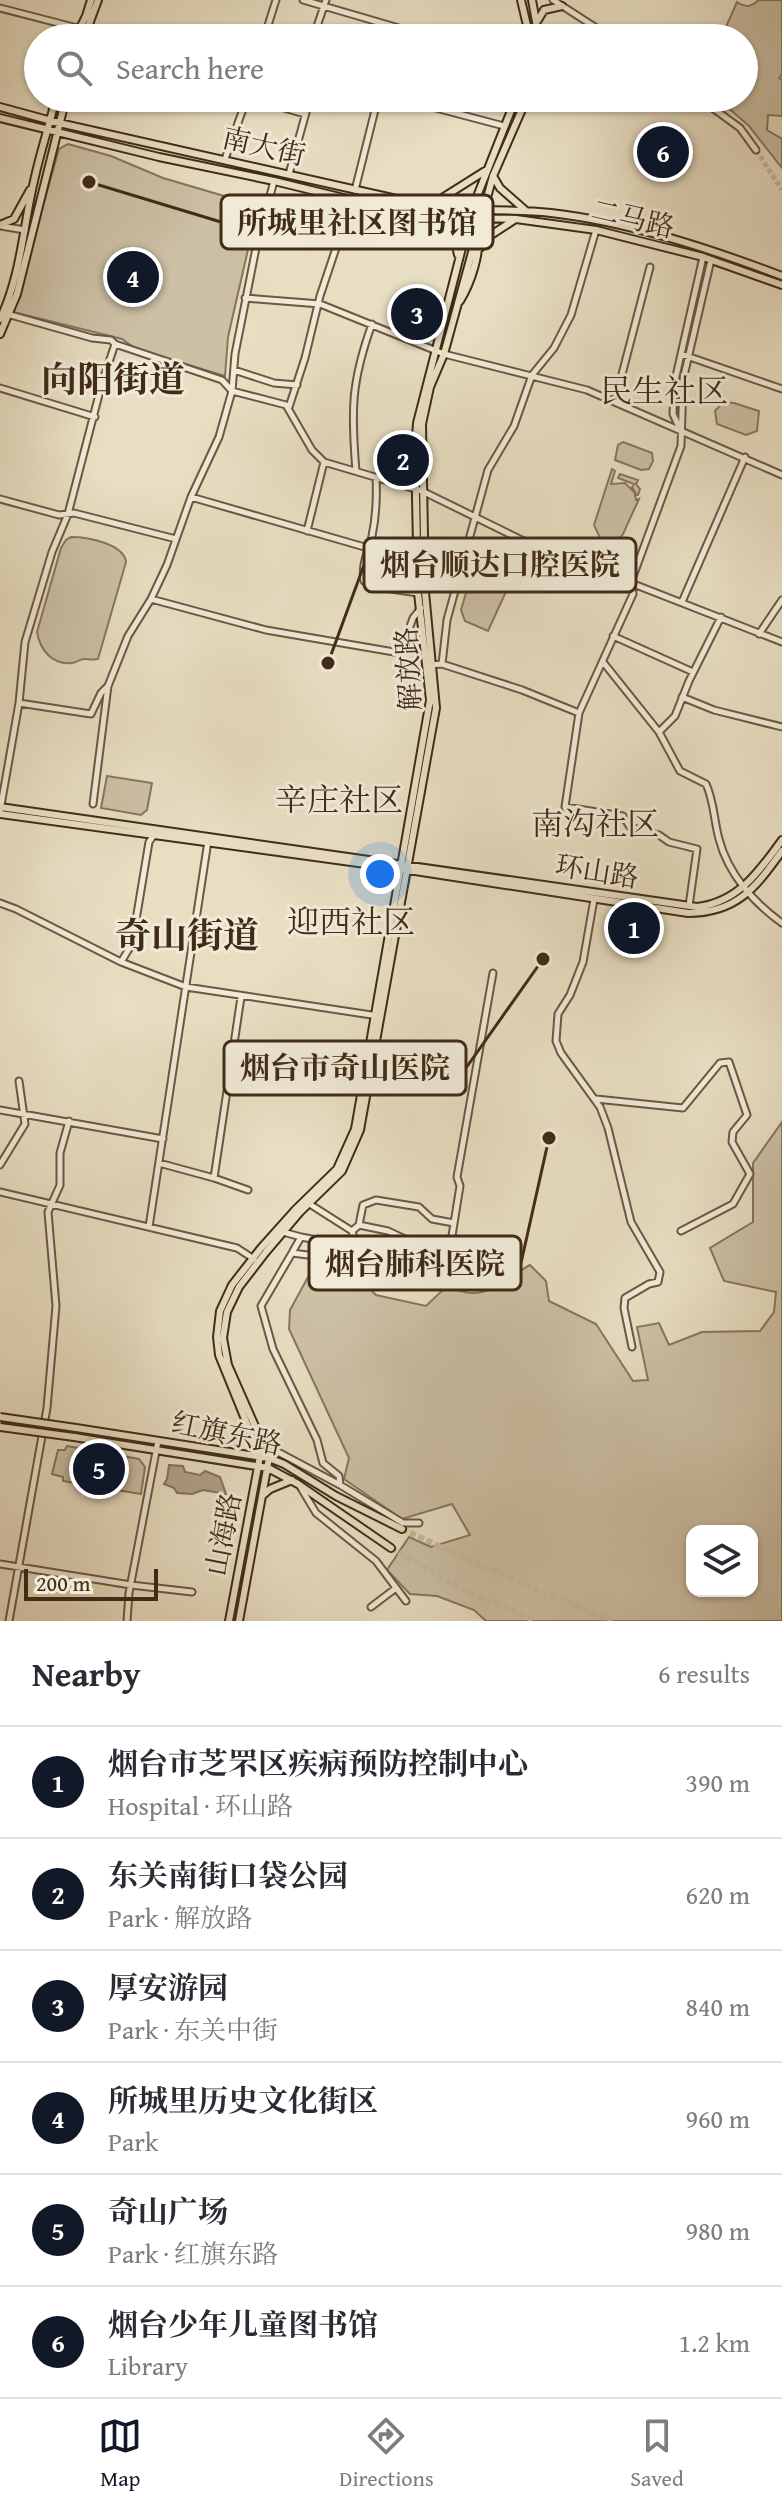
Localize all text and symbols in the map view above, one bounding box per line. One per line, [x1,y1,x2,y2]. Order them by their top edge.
search box [24,24,758,112]
icon: search [52,46,96,90]
text: Search here [116,46,264,90]
street label: 南大街 [219,116,310,175]
pin: 6 [637,122,689,182]
street label: 二马路 [588,188,679,247]
callout: 所城里社区图书馆 [221,195,493,249]
text: 所城里社区图书馆 [237,200,477,244]
pin: 4 [107,247,159,307]
pin: 3 [391,284,443,344]
district label: 向阳街道 [41,352,185,405]
district label: 民生社区 [600,367,728,414]
pin: 2 [377,430,429,490]
callout: 烟台顺达口腔医院 [364,538,636,592]
text: 烟台顺达口腔医院 [380,542,620,586]
street label: 解放路 [385,626,430,712]
district label: 辛庄社区 [275,776,403,823]
district label: 南沟社区 [531,800,659,847]
street label: 环山路 [552,844,642,897]
your location [360,854,400,894]
district label: 迎西社区 [287,898,415,945]
pin: 1 [608,898,660,958]
district label: 奇山街道 [115,908,259,961]
callout: 烟台市奇山医院 [224,1041,466,1095]
text: 烟台市奇山医院 [240,1045,450,1089]
callout: 烟台肺科医院 [309,1236,521,1290]
text: 烟台肺科医院 [325,1241,505,1285]
street label: 红旗东路 [168,1401,286,1464]
pin: 5 [73,1439,125,1499]
street label: 山海路 [194,1489,251,1579]
map controls [686,1525,758,1597]
button: layers [686,1525,758,1597]
scale bar [24,1565,158,1601]
text: 200 m [36,1567,91,1599]
text: Nearby [32,1649,141,1698]
text: 6 results [658,1654,750,1693]
text: 烟台市芝罘区疾病预防控制中心 [108,1741,528,1785]
text: 1 [51,1763,65,1802]
text: 390 m [685,1763,750,1802]
text: Hospital · 环山路 [108,1786,293,1825]
text: 东关南街口袋公园 [108,1853,348,1897]
text: 2 [51,1875,65,1914]
text: 620 m [685,1875,750,1914]
text: Park · 解放路 [108,1898,252,1937]
text: 厚安游园 [108,1965,228,2009]
text: 3 [51,1987,65,2026]
text: 840 m [685,1987,750,2026]
text: Park · 东关中街 [108,2010,278,2049]
text: 所城里历史文化街区 [108,2078,378,2122]
text: 4 [51,2099,65,2138]
text: 960 m [685,2099,750,2138]
text: Park [108,2122,158,2161]
text: 奇山广场 [108,2189,228,2233]
text: 5 [51,2211,65,2250]
text: 980 m [685,2211,750,2250]
text: Park · 红旗东路 [108,2234,278,2273]
text: 烟台少年儿童图书馆 [108,2302,378,2346]
text: 6 [51,2323,65,2362]
text: 1.2 km [678,2323,750,2362]
text: Library [108,2346,188,2385]
tab: Map [98,2414,142,2494]
tab: Directions [339,2414,434,2494]
tab: Saved [630,2414,684,2494]

